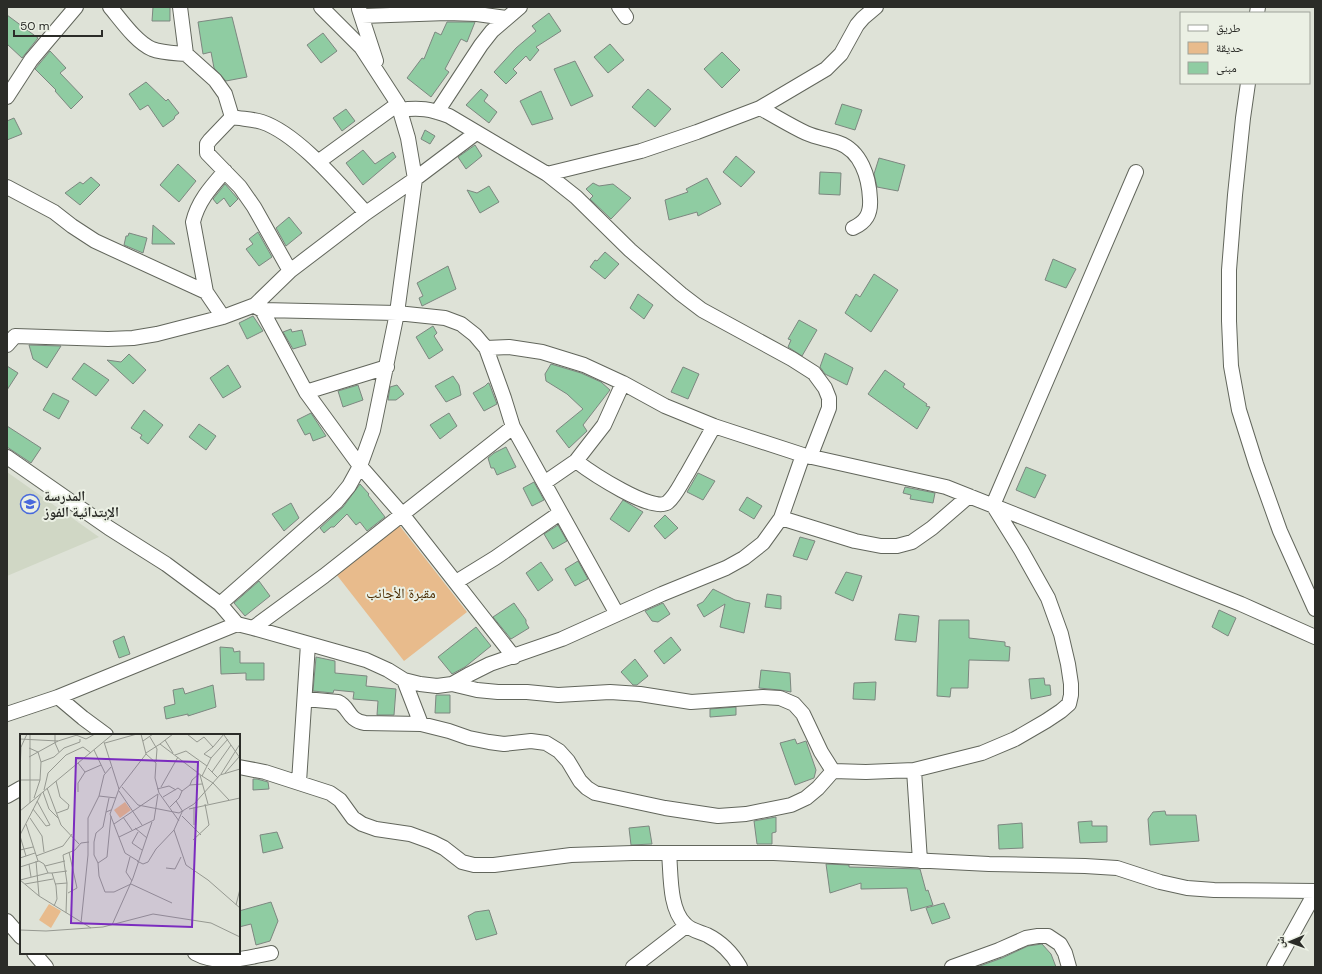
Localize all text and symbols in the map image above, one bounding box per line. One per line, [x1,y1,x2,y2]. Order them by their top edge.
scale bar [14,12,102,38]
legend [1180,12,1310,84]
text: 50 m [20,18,49,34]
text: طريق [1216,20,1241,36]
text: حديقة [1216,40,1244,56]
text: مبنى [1216,60,1237,76]
place label: المدرسة الإبتدائية الفوز [43,487,119,521]
school or university icon: المدرسة الإبتدائية الفوز [19,493,41,515]
park label: مقبرة الأجانب [366,584,436,602]
inset map [20,734,240,954]
north arrow [1270,922,1310,962]
text: ش [1273,936,1288,948]

